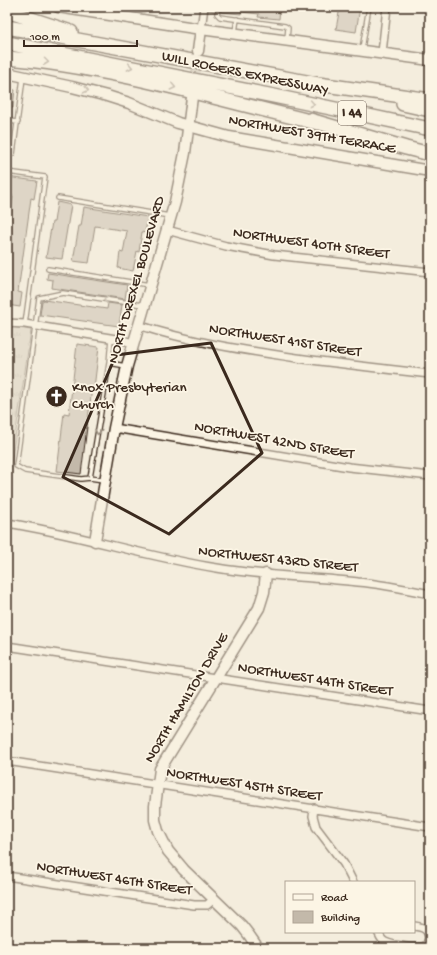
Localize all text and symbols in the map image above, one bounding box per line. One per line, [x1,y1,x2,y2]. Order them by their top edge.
scale bar [24,22,137,48]
text: 100 m [29,31,60,45]
street label: WILL ROGERS EXPRESSWAY [160,48,330,101]
one-way arrow [43,57,49,66]
one-way arrow [126,63,133,71]
one-way arrow [170,83,176,91]
one-way arrow [82,85,89,94]
one-way arrow [309,99,315,108]
road number: I 44 [338,101,366,125]
street label: NORTHWEST 39TH TERRACE [227,111,398,159]
street label: NORTH DREXEL BOULEVARD [105,194,170,366]
street label: NORTHWEST 40TH STREET [232,224,392,264]
one-way arrow [103,296,109,304]
street label: NORTHWEST 41ST STREET [208,320,364,362]
place label: Knox Presbyterian Church [72,379,187,414]
church icon: Knox Presbyterian Church [43,384,69,410]
street label: NORTHWEST 42ND STREET [193,418,357,464]
one-way arrow [94,429,102,435]
street label: NORTHWEST 43RD STREET [197,543,360,577]
street label: NORTH HAMILTON DRIVE [141,629,233,766]
street label: NORTHWEST 44TH STREET [236,659,395,701]
street label: NORTHWEST 45TH STREET [165,764,324,806]
street label: NORTHWEST 46TH STREET [35,858,194,900]
legend [285,881,415,933]
text: Road [321,892,348,906]
text: Building [320,912,360,926]

